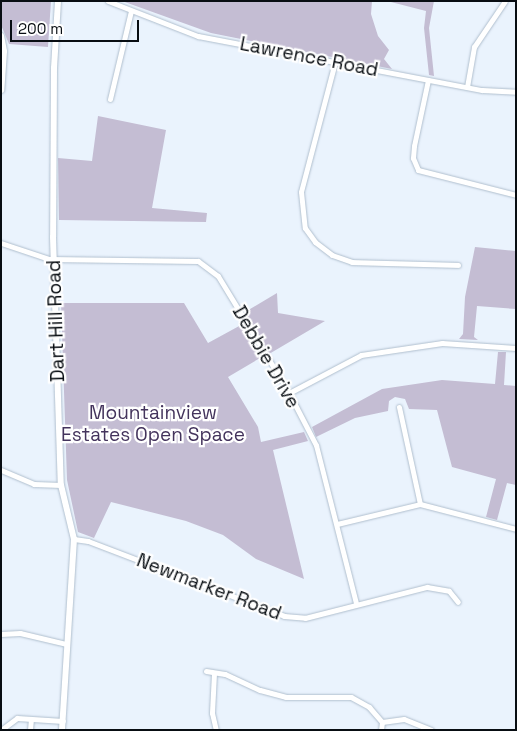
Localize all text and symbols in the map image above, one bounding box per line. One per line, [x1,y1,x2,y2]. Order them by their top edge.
scale bar [12,10,141,42]
text: 200 m [18,19,63,38]
street label: Lawrence Road [238,32,380,82]
street label: Dart Hill Road [42,260,70,382]
street label: Debbie Drive [227,302,305,412]
park label: Mountainview Estates Open Space [61,402,245,446]
street label: Newmarker Road [134,549,284,625]

